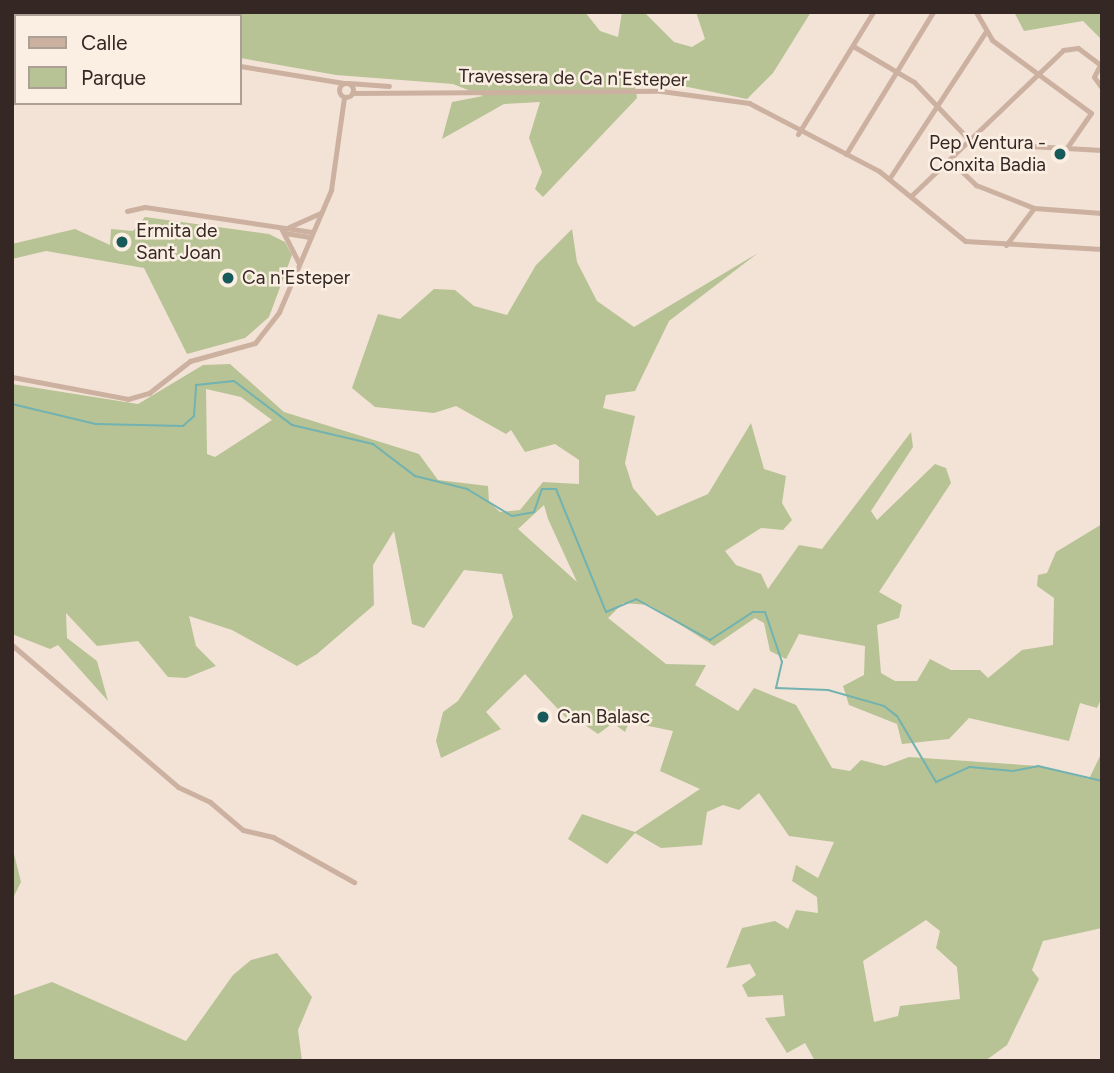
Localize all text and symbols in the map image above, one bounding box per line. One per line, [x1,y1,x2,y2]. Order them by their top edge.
legend [14,14,242,105]
text: Calle [81,30,128,55]
text: Parque [81,65,146,90]
street label: Travessera de Ca n'Esteper [458,65,688,91]
place label: Pep Ventura - Conxita Badia [929,132,1046,176]
marker: Pep Ventura - Conxita Badia [1052,146,1068,162]
place label: Ermita de Sant Joan [136,220,221,264]
marker: Ermita de Sant Joan [114,234,130,250]
place label: Ca n'Esteper [242,267,350,289]
marker: Ca n'Esteper [220,270,236,286]
place label: Can Balasc [557,706,650,728]
marker: Can Balasc [535,709,551,725]

